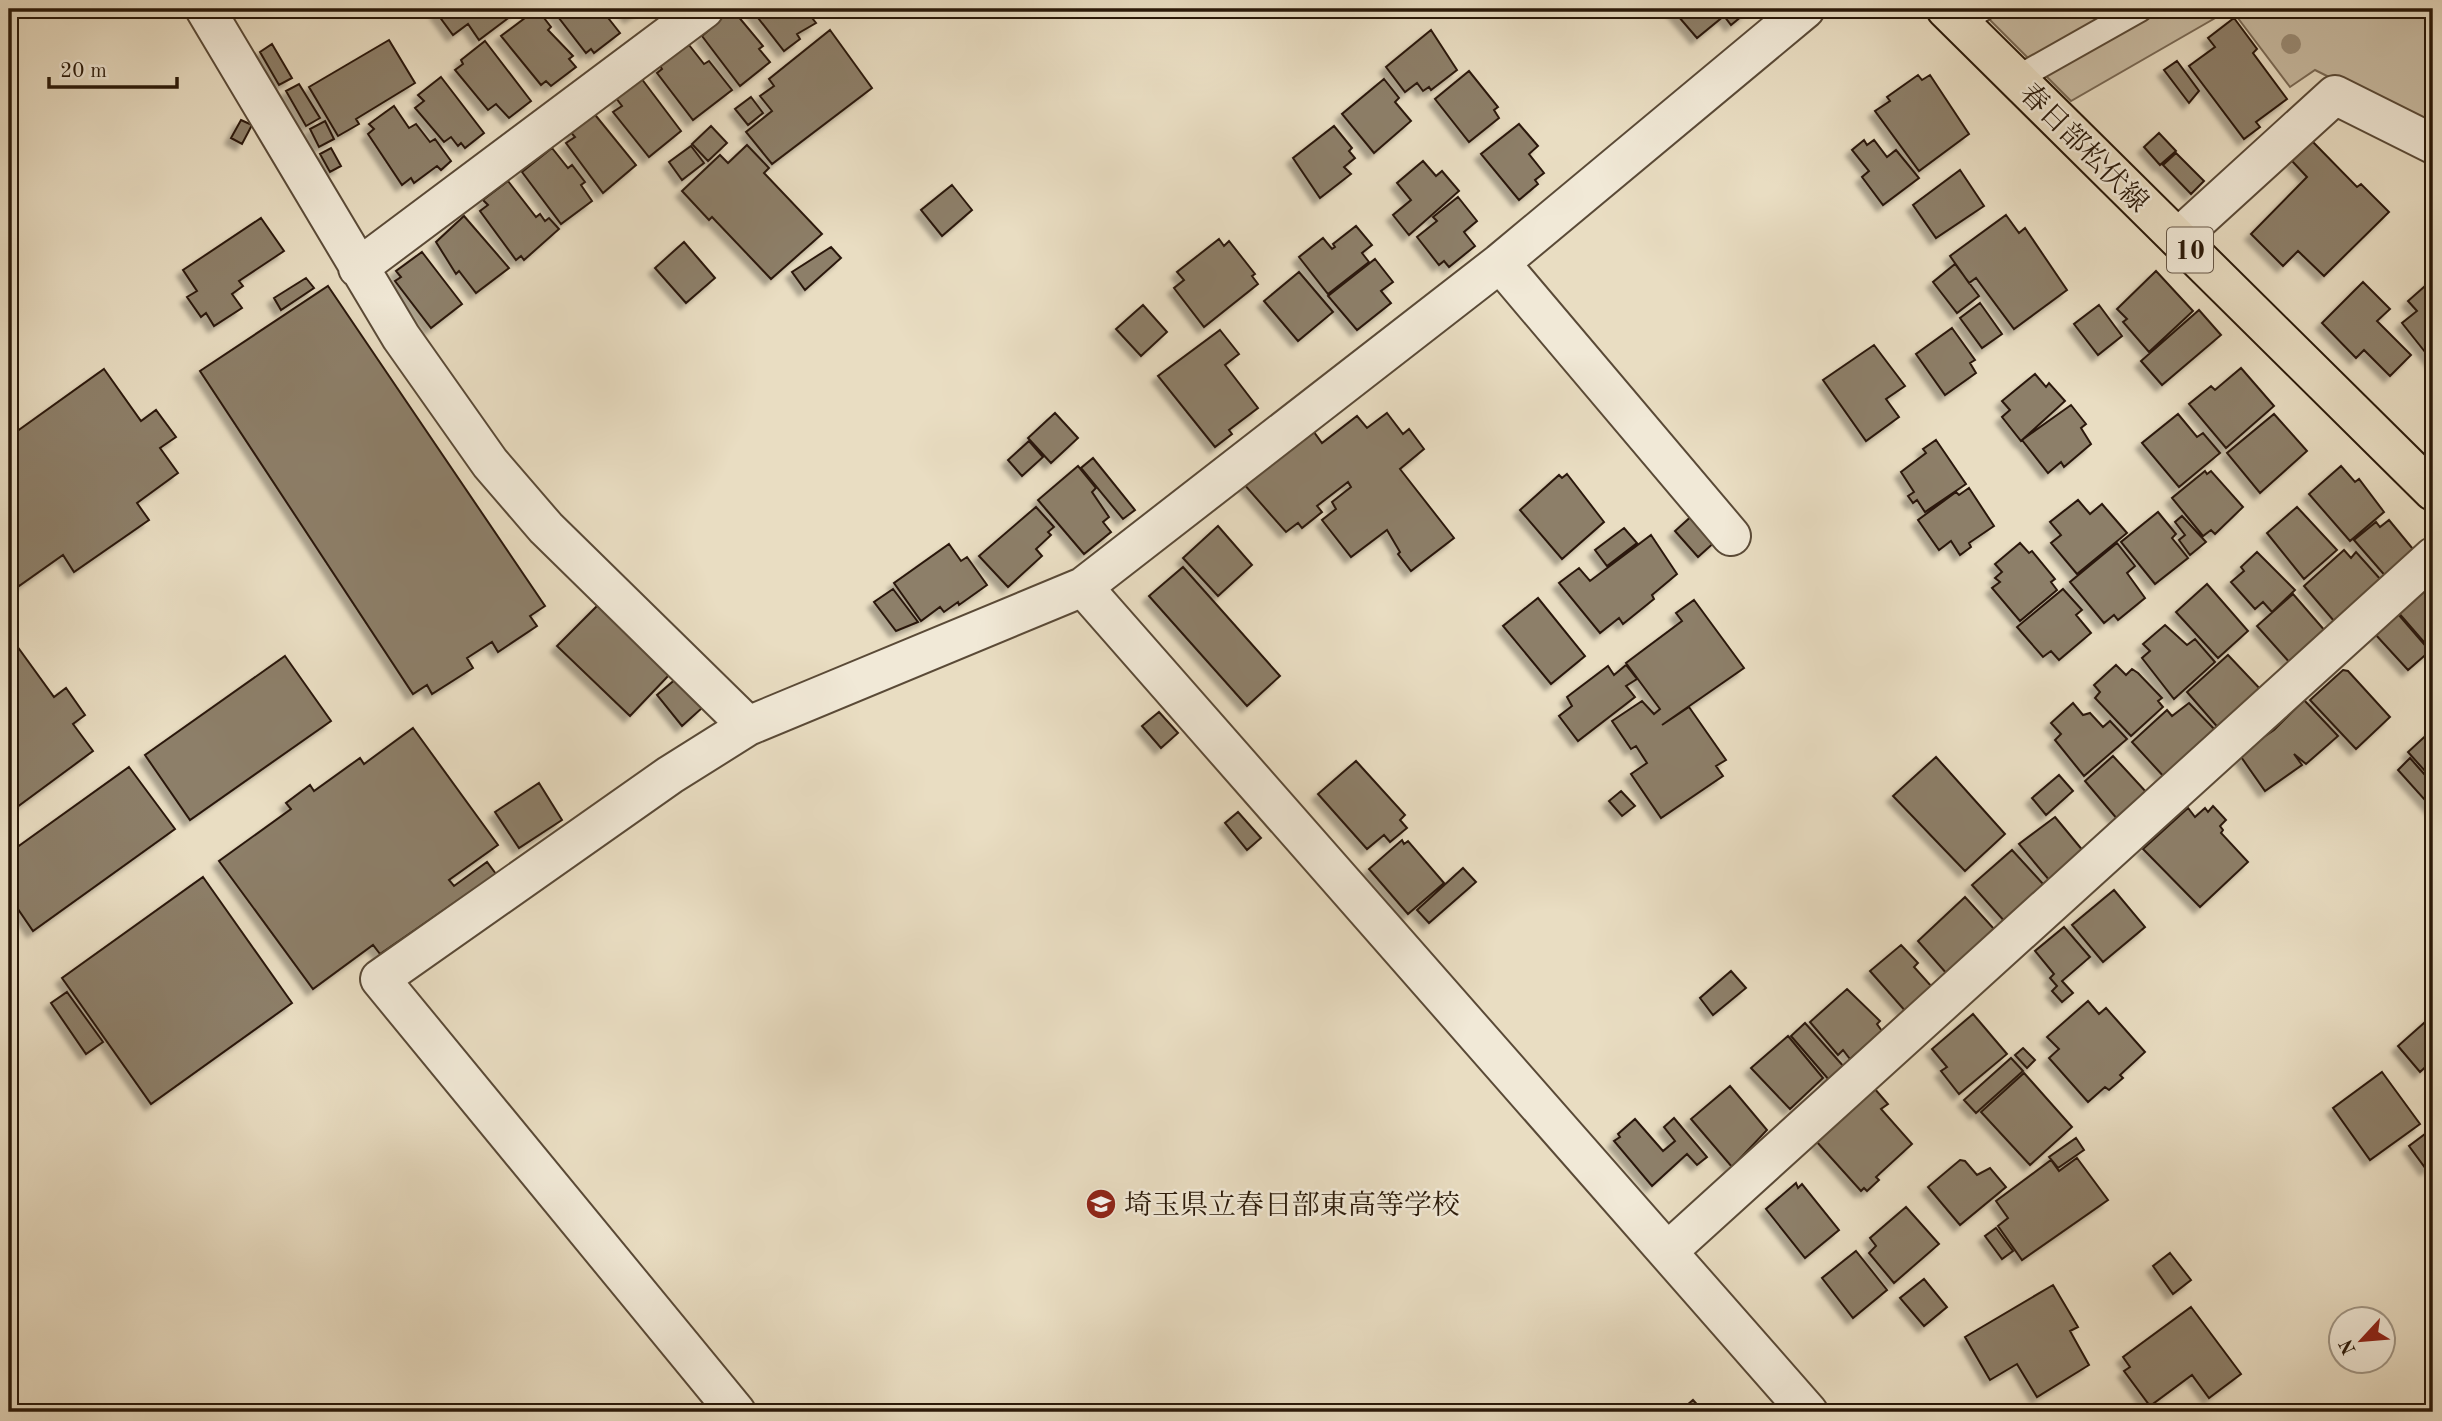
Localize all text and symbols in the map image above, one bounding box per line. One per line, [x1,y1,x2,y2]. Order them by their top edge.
scale bar [49,46,177,90]
text: 20 m [60,61,107,82]
street label: 春日部松伏線 [2014,78,2154,218]
road number: 10 [2167,228,2213,272]
school or university icon: 埼玉県立春日部東高等学校 [1084,1187,1118,1221]
place label: 埼玉県立春日部東高等学校 [1124,1190,1460,1221]
north arrow [2326,1306,2396,1376]
text: N [2337,1335,2361,1357]

